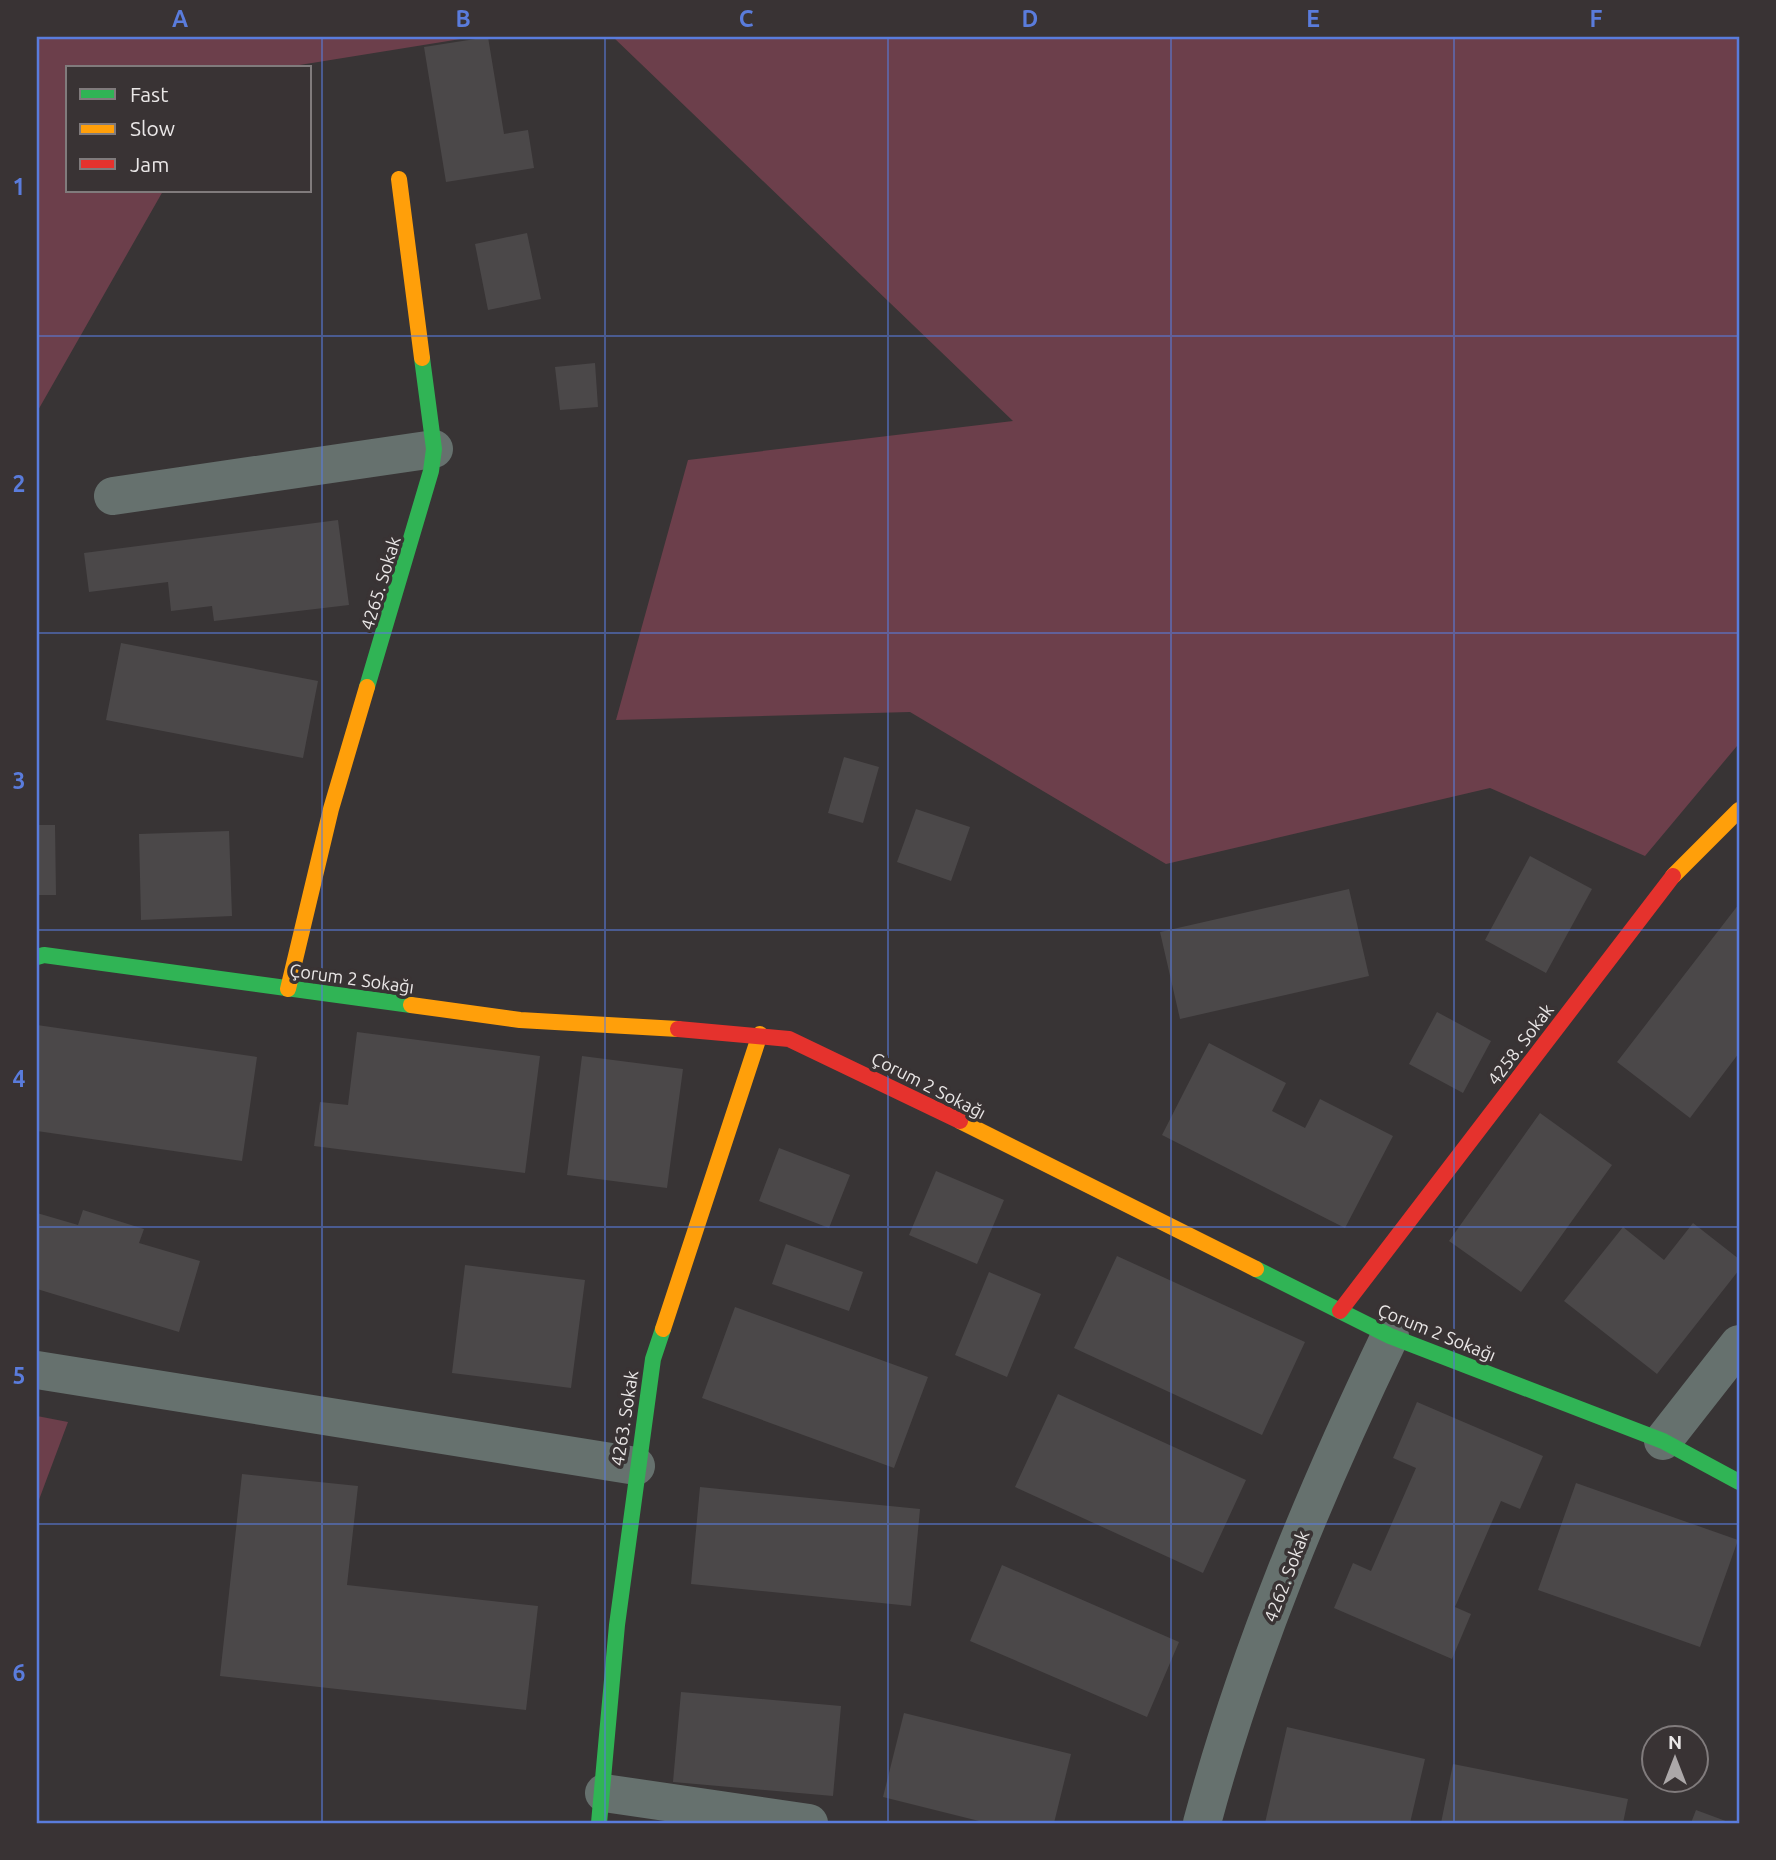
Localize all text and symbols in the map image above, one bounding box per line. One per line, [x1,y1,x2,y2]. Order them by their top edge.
text: A [172,6,188,31]
text: B [455,6,471,31]
text: C [739,6,754,31]
text: D [1022,6,1038,31]
text: E [1306,6,1320,31]
text: F [1590,6,1603,31]
legend [66,66,312,192]
text: Fast [130,82,168,106]
text: Slow [130,116,175,140]
text: Jam [130,152,169,176]
text: 1 [13,174,25,199]
text: 2 [13,471,25,496]
street label: 4265. Sokak [356,534,404,632]
text: 3 [13,768,25,793]
street label: Çorum 2 Sokağı [288,959,416,997]
street label: 4258. Sokak [1483,999,1557,1089]
street label: Çorum 2 Sokağı [869,1048,989,1122]
text: 4 [13,1066,26,1091]
street label: Çorum 2 Sokağı [1375,1299,1499,1365]
text: 5 [13,1363,25,1388]
street label: 4263. Sokak [607,1369,641,1467]
street label: 4262. Sokak [1259,1527,1313,1625]
text: 6 [13,1660,26,1685]
north arrow [1640,1724,1710,1794]
text: N [1668,1731,1682,1753]

